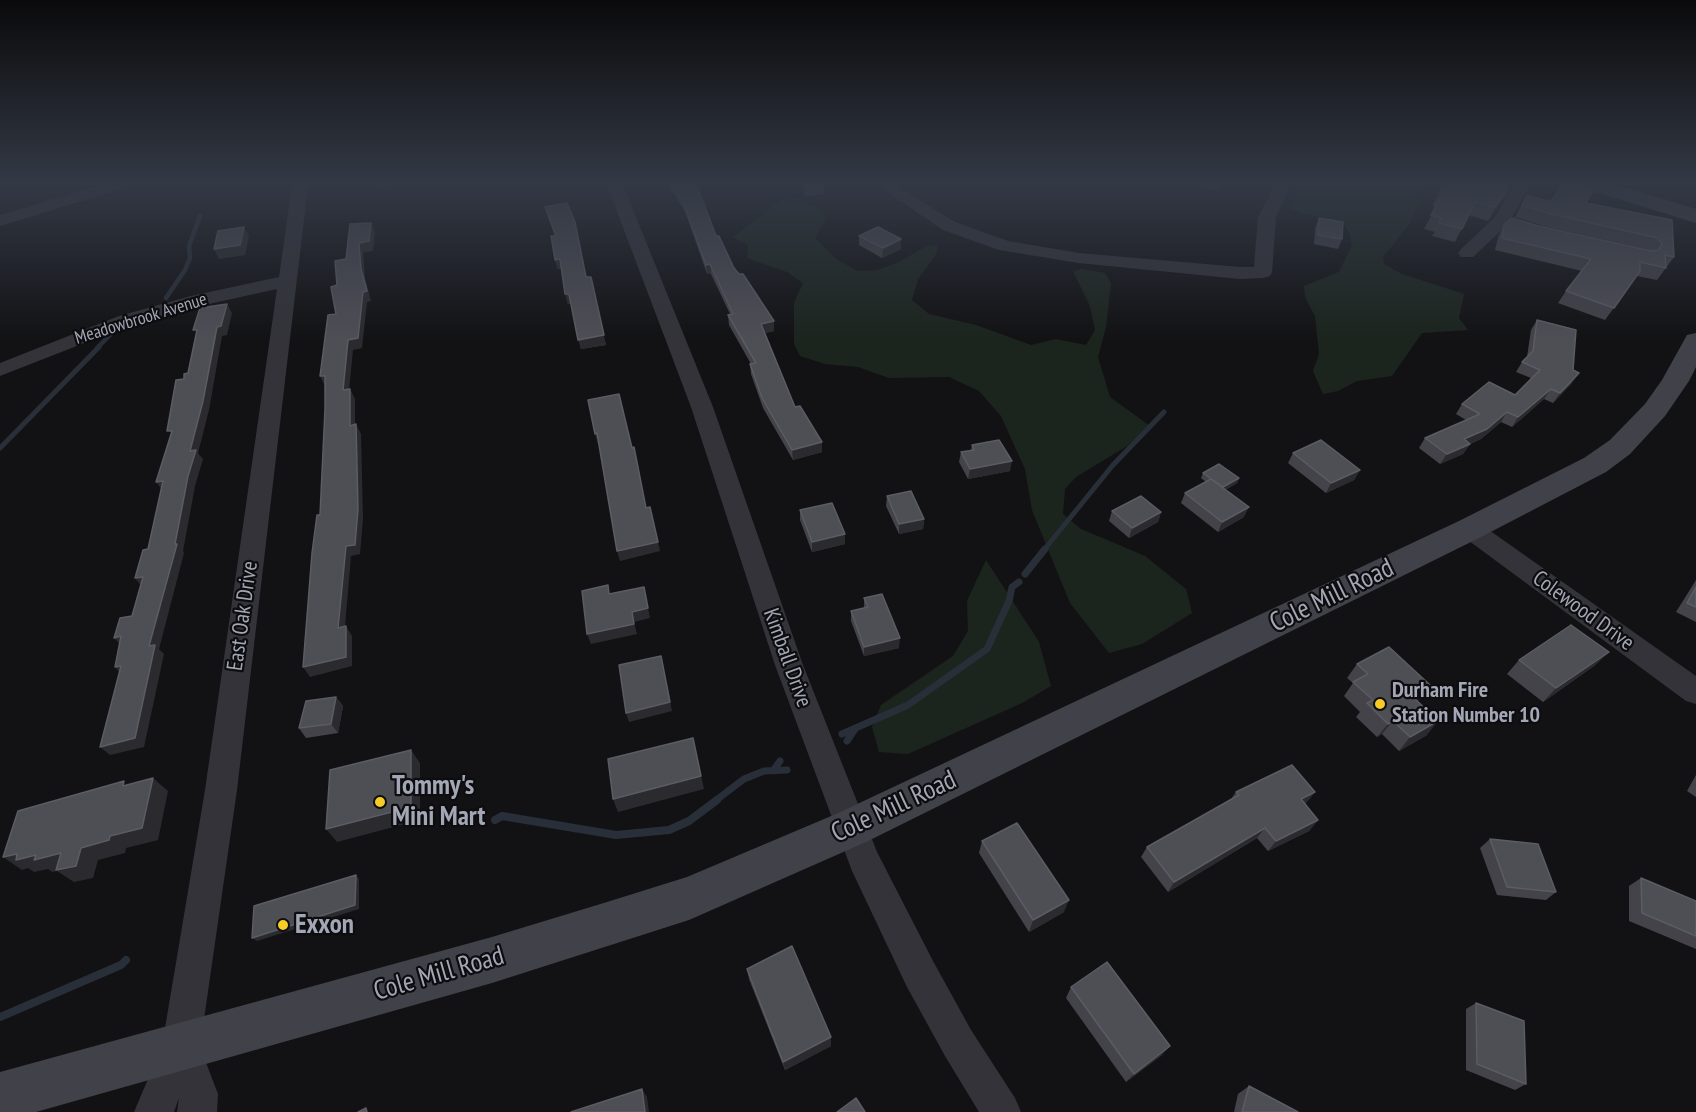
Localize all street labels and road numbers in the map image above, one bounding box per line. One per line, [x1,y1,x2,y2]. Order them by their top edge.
street label: Meadowbrook Avenue [72,289,210,349]
street label: Cole Mill Road [1265,552,1399,640]
street label: East Oak Drive [222,559,264,673]
street label: Colewood Drive [1527,565,1639,657]
street label: Kimball Drive [757,605,817,711]
street label: Cole Mill Road [826,764,962,850]
street label: Cole Mill Road [370,940,508,1008]

